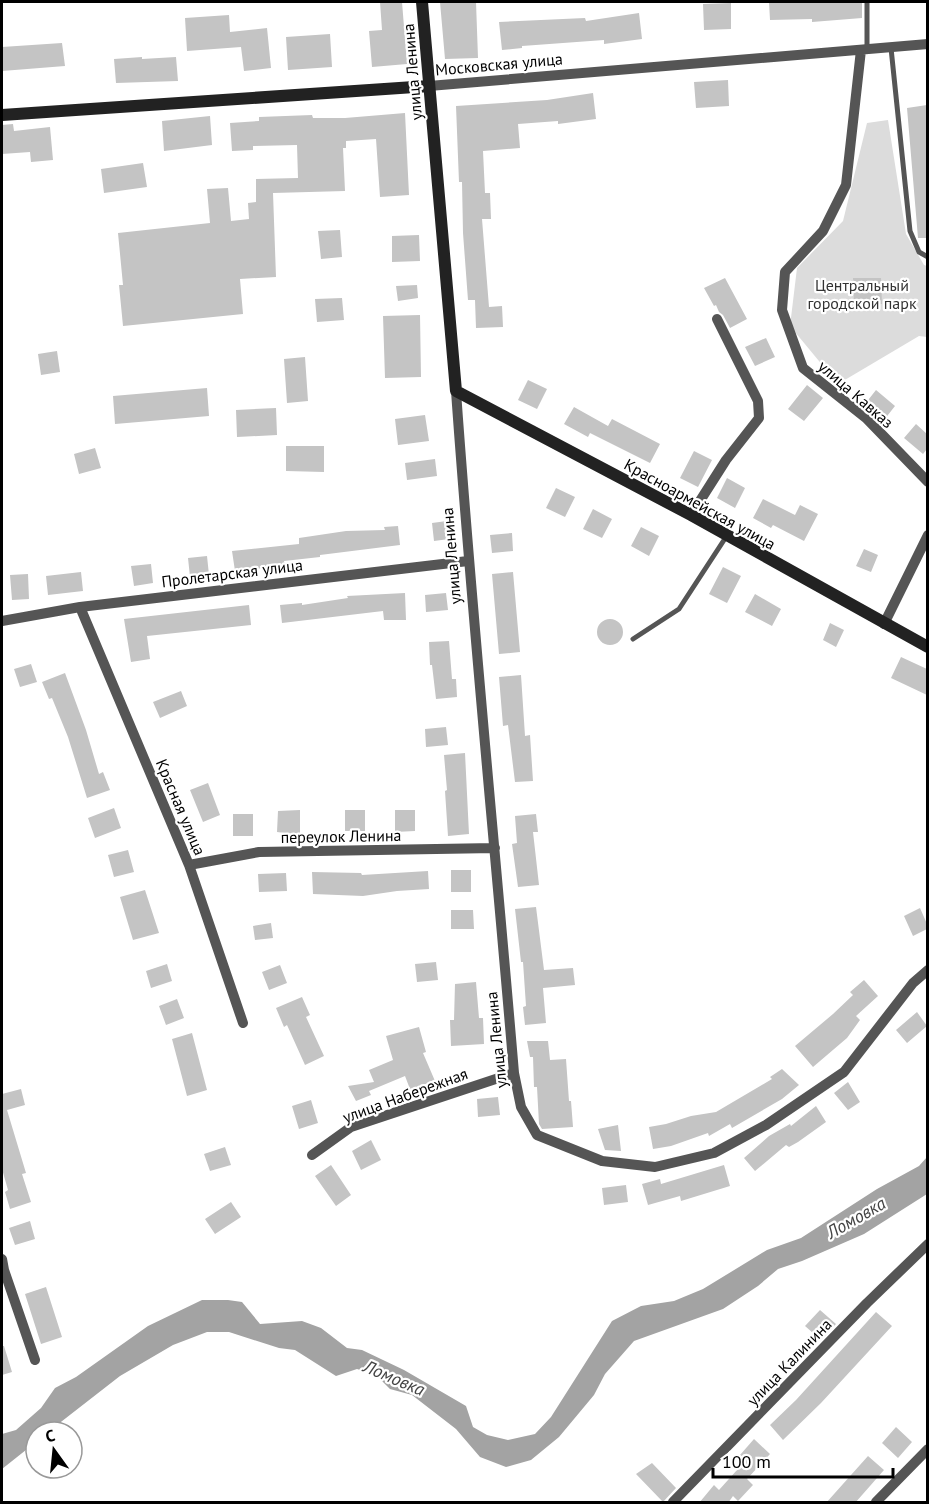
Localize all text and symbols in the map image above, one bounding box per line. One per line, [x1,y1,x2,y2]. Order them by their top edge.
street label: улица Ленина [398,23,426,121]
street label: Московская улица [434,48,564,80]
park label: Центральный городской парк [807,275,917,313]
street label: улица Кавказ [814,356,898,432]
street label: Красноармейская улица [621,454,779,554]
street label: улица Ленина [437,507,465,605]
street label: Пролетарская улица [160,554,304,592]
street label: Красная улица [152,756,210,858]
street label: переулок Ленина [280,825,402,847]
street label: улица Ленина [481,991,511,1089]
street label: улица Набережная [340,1063,470,1127]
water label: Ломовка [821,1191,890,1244]
street label: улица Калинина [742,1314,836,1410]
water label: Ломовка [359,1354,429,1401]
north arrow [24,1420,84,1480]
text: С [43,1425,57,1446]
scale bar [713,1441,893,1479]
text: 100 m [722,1450,771,1473]

